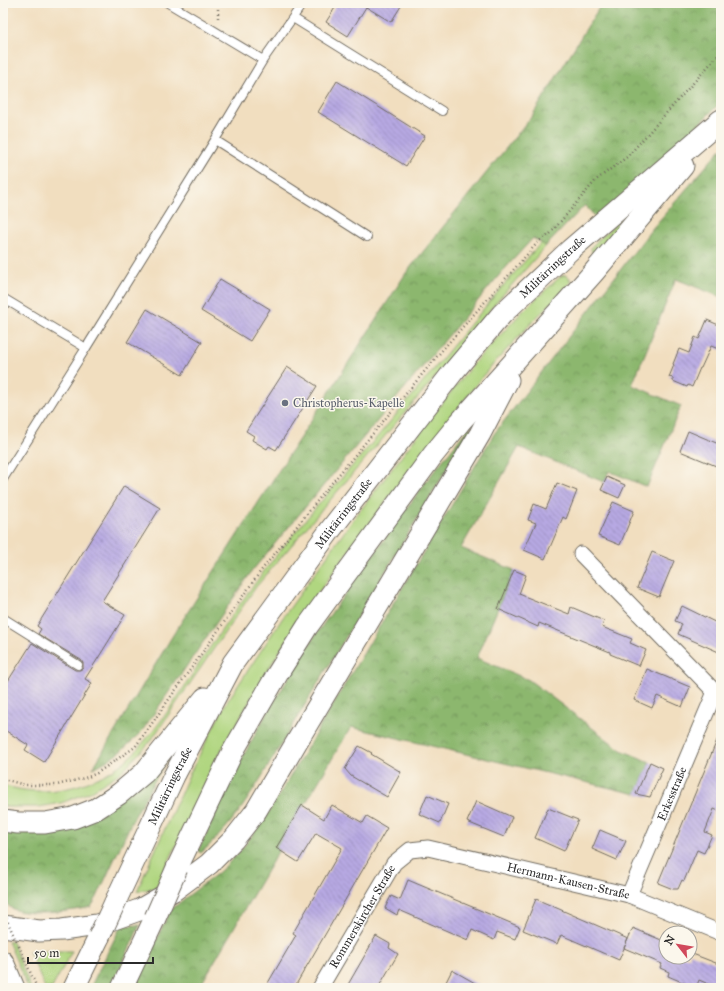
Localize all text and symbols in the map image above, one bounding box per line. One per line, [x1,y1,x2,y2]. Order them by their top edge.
street label: Militärringstraße [516,233,589,301]
place label: Christopherus-Kapelle [293,396,404,410]
marker: Christopherus-Kapelle [280,398,290,408]
street label: Militärringstraße [312,475,375,552]
street label: Militärringstraße [145,744,195,827]
street label: Erkesstraße [654,765,690,823]
street label: Hermann-Kausen-Straße [505,860,631,902]
street label: Rommerskircher Straße [326,862,398,971]
north arrow [658,925,698,965]
text: N [662,932,678,947]
scale bar [28,939,153,965]
text: 50 m [34,946,59,960]

